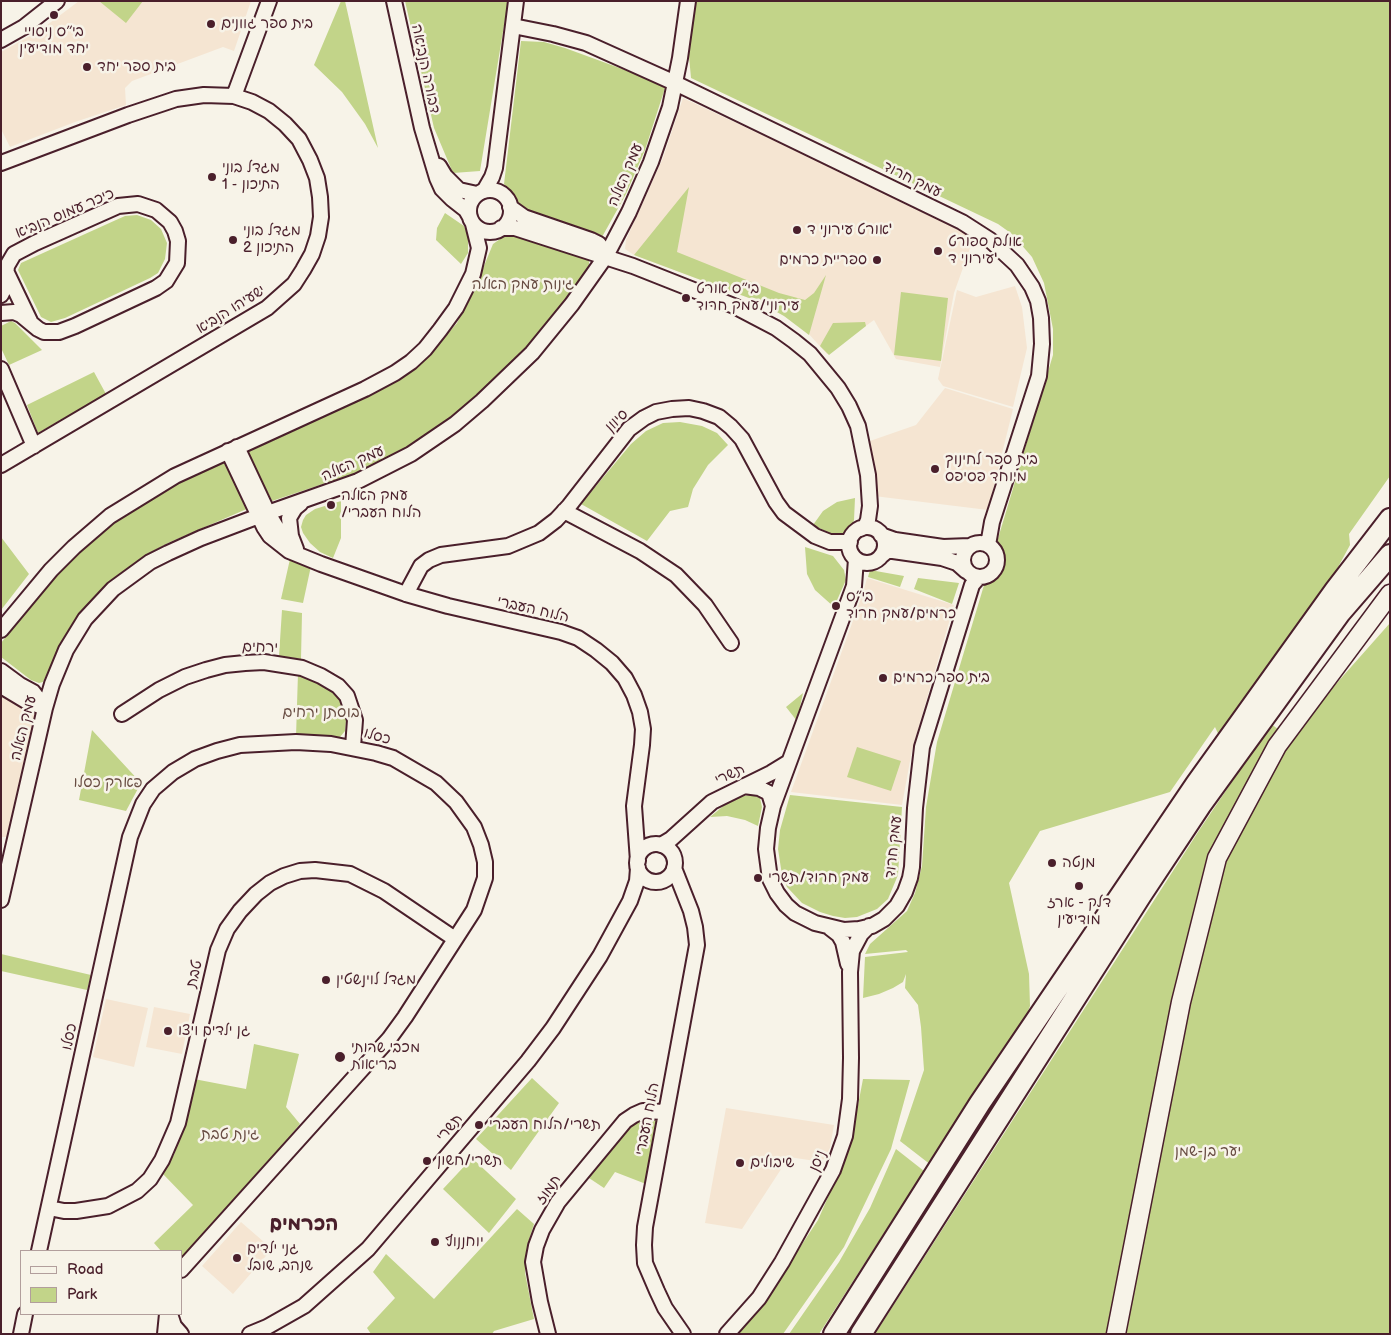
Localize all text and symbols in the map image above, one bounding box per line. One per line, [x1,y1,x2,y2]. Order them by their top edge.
marker: בי״ס ניסויי יחד מודיעין [48,9,60,21]
place label: בית ספר גוונים [221,15,313,33]
marker: בית ספר גוונים [205,18,217,30]
place label: בי״ס ניסויי יחד מודיעין [19,23,89,58]
street label: דבורה הנביאה [407,23,443,115]
place label: בית ספר יחד [97,58,176,76]
marker: בית ספר יחד [81,61,93,73]
street label: עמק האלה [605,141,647,209]
street label: עמק חרוד [880,158,944,202]
place label: מגדל בוני התיכון - 1 [222,159,280,194]
marker: מגדל בוני התיכון - 1 [206,171,218,183]
street label: כיכר עמוס הנביא [13,185,117,243]
place label: אורט עירוני ד' [807,221,892,239]
place label: מגדל בוני התיכון 2 [243,222,301,257]
marker: אורט עירוני ד' [791,224,803,236]
place label: אולם ספורט עירוני ד' [948,233,1022,268]
marker: מגדל בוני התיכון 2 [227,234,239,246]
marker: אולם ספורט עירוני ד' [932,245,944,257]
place label: ספריית כרמים [779,251,867,269]
marker: ספריית כרמים [871,254,883,266]
park label: גינות עמק האלה [472,276,574,294]
place label: בי״ס אורט עירוני/עמק חרוד [696,280,799,315]
street label: ישעיהו הנביא [193,282,269,338]
marker: בי״ס אורט עירוני/עמק חרוד [680,292,692,304]
street label: סיוון [602,406,632,436]
street label: עמק האלה [319,442,387,486]
place label: בית ספר לחינוך מיוחד פסיפס [945,451,1038,486]
marker: בית ספר לחינוך מיוחד פסיפס [929,463,941,475]
place label: עמק האלה /הלוח העברי [341,487,422,522]
marker: עמק האלה /הלוח העברי [325,499,337,511]
place label: בי״ס כרמים/עמק חרוד [846,588,956,623]
street label: הלוח העברי [495,593,571,627]
marker: בי״ס כרמים/עמק חרוד [830,600,842,612]
street label: ירחים [242,639,278,657]
place label: בית ספר כרמים [893,669,990,687]
marker: בית ספר כרמים [877,672,889,684]
street label: עמק האלה [7,693,41,763]
park label: בוסתן ירחים [282,704,360,722]
street label: כסלו [361,725,393,749]
street label: תשרי [712,760,748,790]
park label: פארק כסלו [73,774,143,792]
street label: עמק חרוד [882,815,906,879]
place label: מנטה [1062,854,1095,872]
marker: מנטה [1046,857,1058,869]
place label: עמק חרוד/תשרי [768,869,869,887]
marker: עמק חרוד/תשרי [752,872,764,884]
marker: דלק - ארז מודיעין [1073,880,1085,892]
place label: דלק - ארז מודיעין [1047,894,1111,929]
street label: טבת [183,958,207,990]
place label: מגדל לוינשטין [336,971,416,989]
marker: מגדל לוינשטין [320,974,332,986]
street label: כסלו [58,1022,82,1052]
place label: גן ילדים ויצו [178,1022,250,1040]
marker: גן ילדים ויצו [162,1025,174,1037]
place label: מכבי שרותי בריאות [351,1039,420,1074]
marker: מכבי שרותי בריאות [333,1050,347,1064]
street label: הלוח העברי [632,1081,664,1157]
street label: תשרי [433,1110,467,1146]
place label: תשרי/הלוח העברי [489,1116,601,1134]
marker: תשרי/הלוח העברי [473,1119,485,1131]
park label: גינת טבת [201,1126,259,1144]
park label: יער בן-שמן [1175,1143,1241,1161]
street label: ניסן [805,1148,831,1174]
place label: תשרי/חשון [437,1152,502,1170]
place label: שיבולים [750,1154,795,1172]
marker: תשרי/חשון [421,1155,433,1167]
marker: שיבולים [734,1157,746,1169]
street label: תמוז [532,1172,566,1208]
district label: הכרמים [270,1213,338,1237]
place label: יוחננוף [445,1233,484,1251]
marker: יוחננוף [429,1236,441,1248]
place label: גני ילדים שנהב, שובל [247,1240,313,1275]
legend [20,1250,182,1315]
marker: גני ילדים שנהב, שובל [231,1252,243,1264]
text: Road [67,1260,103,1279]
text: Park [67,1285,97,1304]

